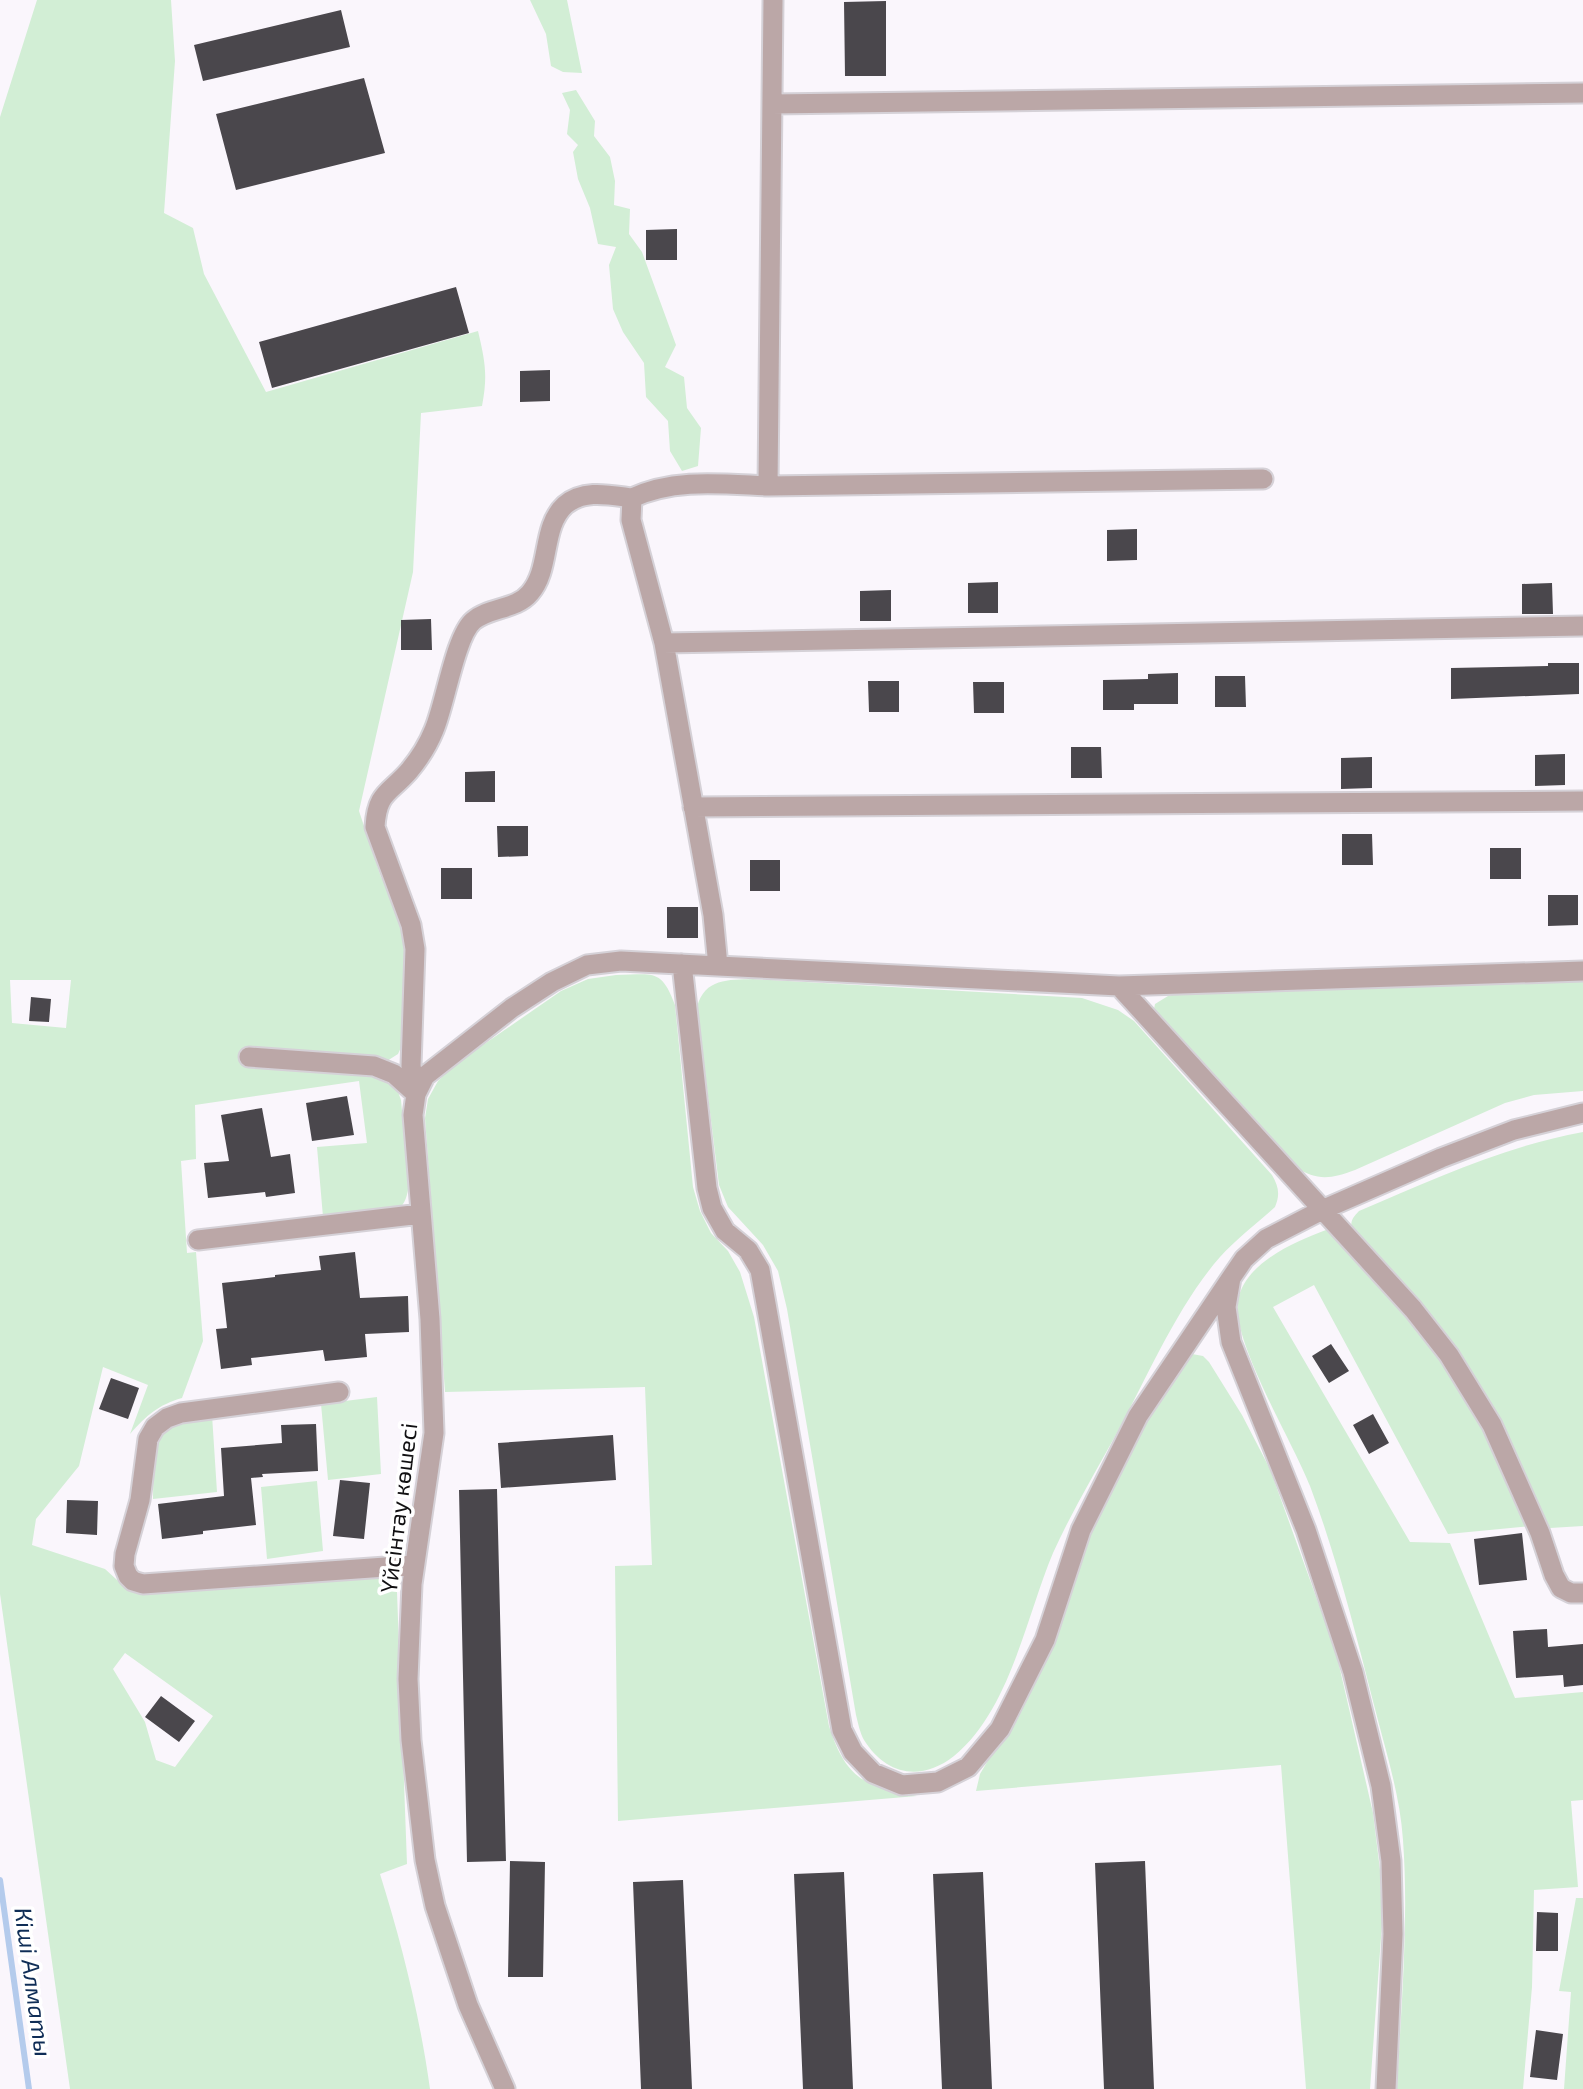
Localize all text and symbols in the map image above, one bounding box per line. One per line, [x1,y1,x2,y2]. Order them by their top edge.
street label: Үйсінтау көшесі [374,1421,423,1595]
water label: Кіші Алматы [9,1906,59,2058]

